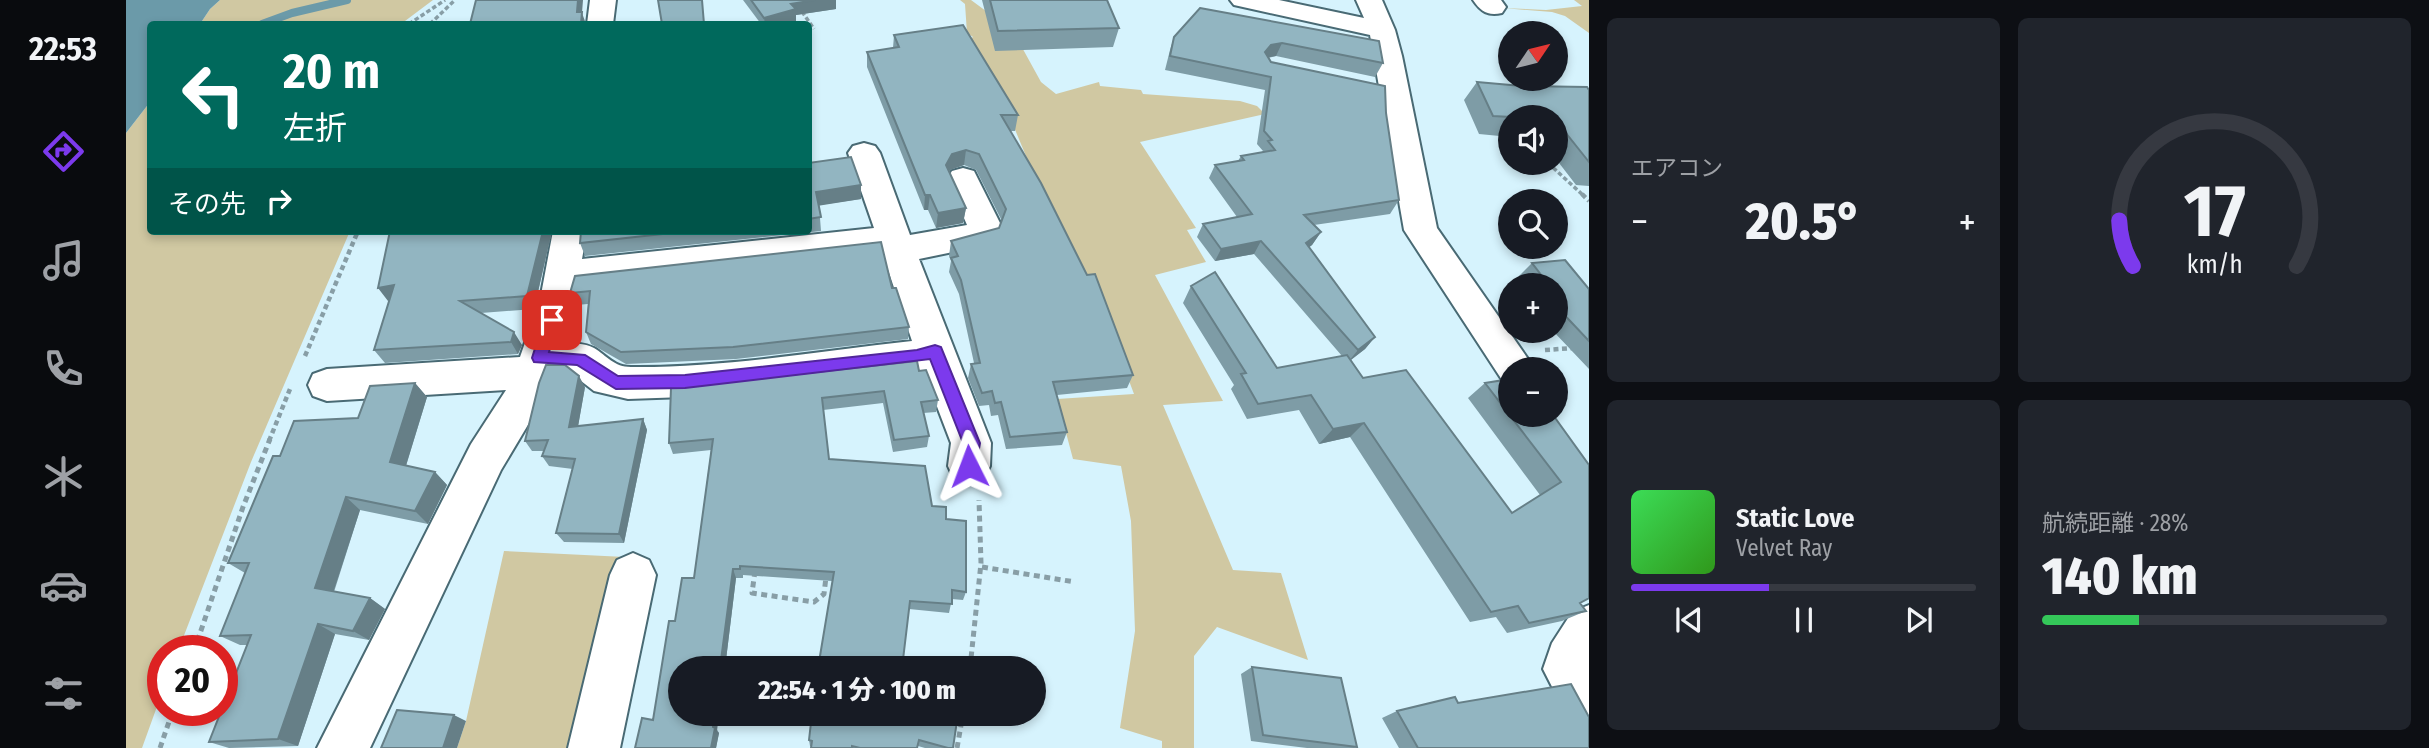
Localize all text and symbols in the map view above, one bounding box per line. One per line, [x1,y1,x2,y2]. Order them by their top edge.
north arrow [1498,21,1568,91]
map controls [1498,21,1568,427]
text: 22:53 [29,30,97,68]
text: 20 m [283,42,380,101]
icon: left [168,49,259,140]
button: sound [1498,105,1568,175]
text: 左折 [283,109,347,147]
icon: directions [39,127,88,176]
text: エアコン [1631,154,1723,182]
text: 17 [2184,168,2245,255]
icon: right [260,182,298,220]
text: その先 [168,189,246,220]
button: search [1498,189,1568,259]
text: 20.5° [1746,190,1861,253]
text: − [1631,199,1648,245]
text: + [1959,199,1976,245]
icon: music [39,236,88,285]
text: km/h [2187,250,2242,280]
button: + [1498,273,1568,343]
pin [522,290,582,350]
icon: arrive [533,301,571,339]
icon: phone [39,344,88,393]
button: − [1498,357,1568,427]
position arrow [932,429,1006,503]
icon: climate [39,452,88,501]
text: Static Love [1736,503,1854,534]
text: 航続距離 · 28% [2042,509,2189,537]
text: Velvet Ray [1736,534,1832,562]
text: 140 km [2042,545,2198,608]
icon: car [39,561,88,610]
icon: previous [1670,601,1708,639]
icon: pause [1785,601,1823,639]
icon: next [1900,601,1938,639]
speed limit sign: 20 [147,635,238,726]
icon: filters [39,669,88,718]
text: 22:54 · 1 分 · 100 m [758,675,956,706]

